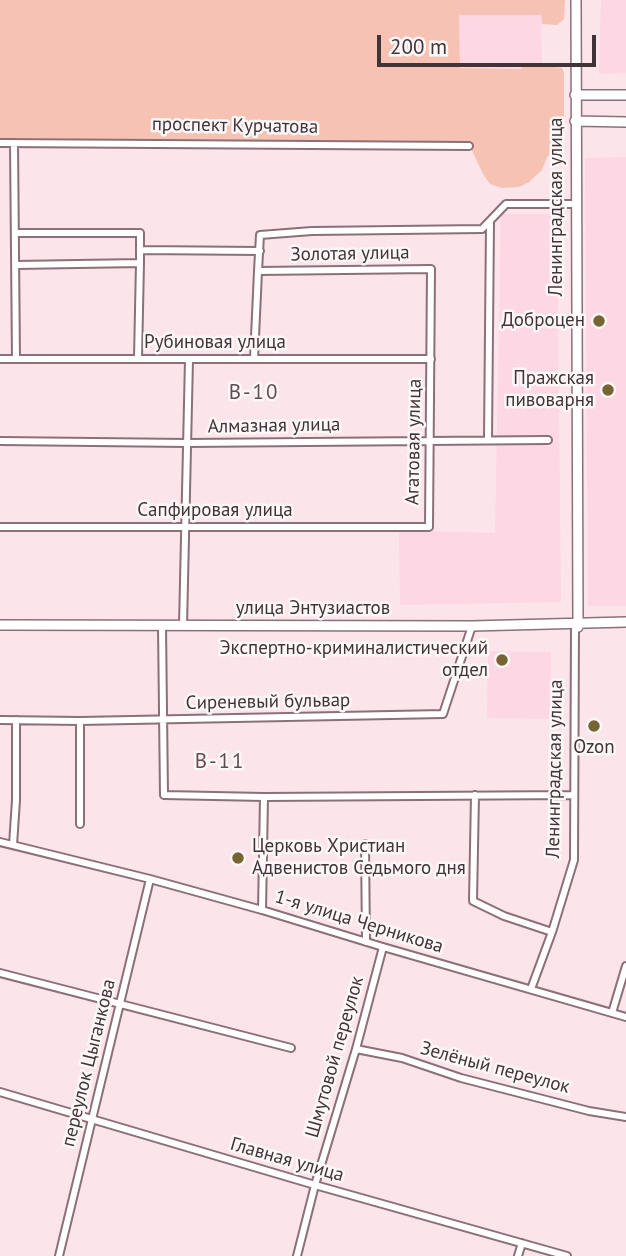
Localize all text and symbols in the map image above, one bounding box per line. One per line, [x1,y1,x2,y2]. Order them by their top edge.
scale bar [381,21,600,65]
text: 200 m [390,33,447,60]
street label: проспект Курчатова [152,113,318,139]
street label: Ленинградская улица [546,118,568,296]
street label: Золотая улица [290,242,410,266]
place label: Доброцен [502,310,585,332]
marker: Доброцен [591,313,607,329]
street label: Рубиновая улица [144,332,286,354]
place label: Пражская пивоварня [505,368,594,412]
street label: Агатовая улица [401,379,427,505]
district label: В-10 [229,380,279,406]
marker: Пражская пивоварня [600,382,616,398]
street label: Алмазная улица [207,413,341,439]
street label: Сапфировая улица [137,500,293,522]
street label: улица Энтузиастов [236,598,390,620]
place label: Экспертно-криминалистический отдел [220,638,488,682]
marker: Экспертно-криминалистический отдел [494,652,510,668]
street label: Ленинградская улица [542,679,568,859]
street label: Сиреневый бульвар [185,689,351,715]
marker: Ozon [586,718,602,734]
place label: Ozon [573,737,615,759]
district label: В-11 [195,749,245,775]
place label: Церковь Христиан Адвенистов Седьмого дня [252,836,466,880]
marker: Церковь Христиан Адвенистов Седьмого дня [230,850,246,866]
street label: 1-я улица Черникова [272,886,446,958]
street label: Шмутовой переулок [301,974,369,1140]
street label: переулок Цыганкова [57,977,121,1149]
street label: Зелёный переулок [418,1037,572,1099]
street label: Главная улица [228,1133,346,1187]

